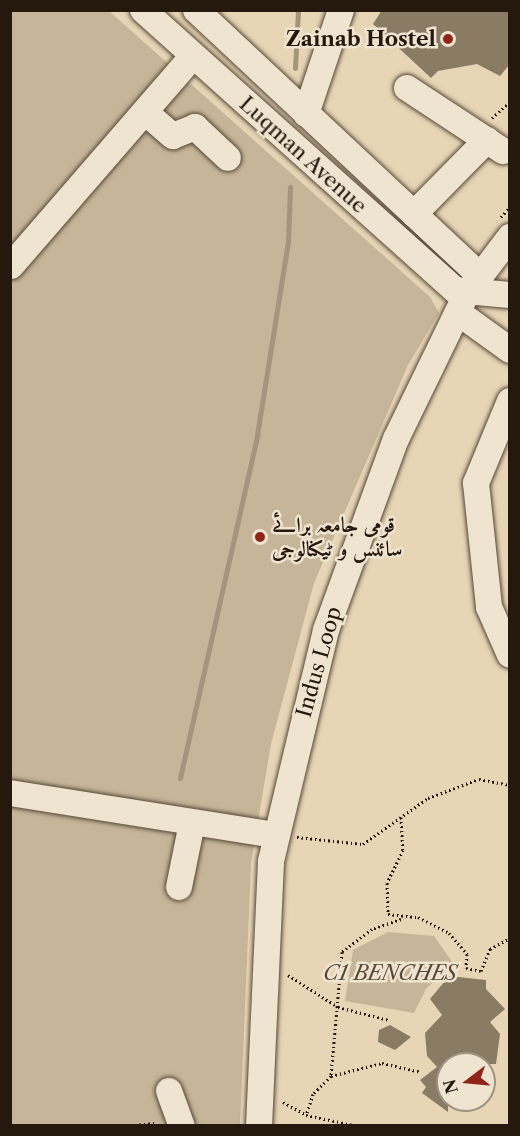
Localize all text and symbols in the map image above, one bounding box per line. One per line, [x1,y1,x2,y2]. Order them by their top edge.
place label: Zainab Hostel [286,26,436,52]
marker: Zainab Hostel [441,32,455,46]
street label: Luqman Avenue [234,91,372,219]
place label: قومی جامعہ برائے سائنس و ٹیکنالوجی [272,512,402,562]
marker: قومی جامعہ برائے سائنس و ٹیکنالوجی [253,530,267,544]
street label: Indus Loop [291,604,347,720]
park label: C1 BENCHES [323,960,457,986]
north arrow [436,1052,496,1112]
text: N [439,1077,462,1096]

